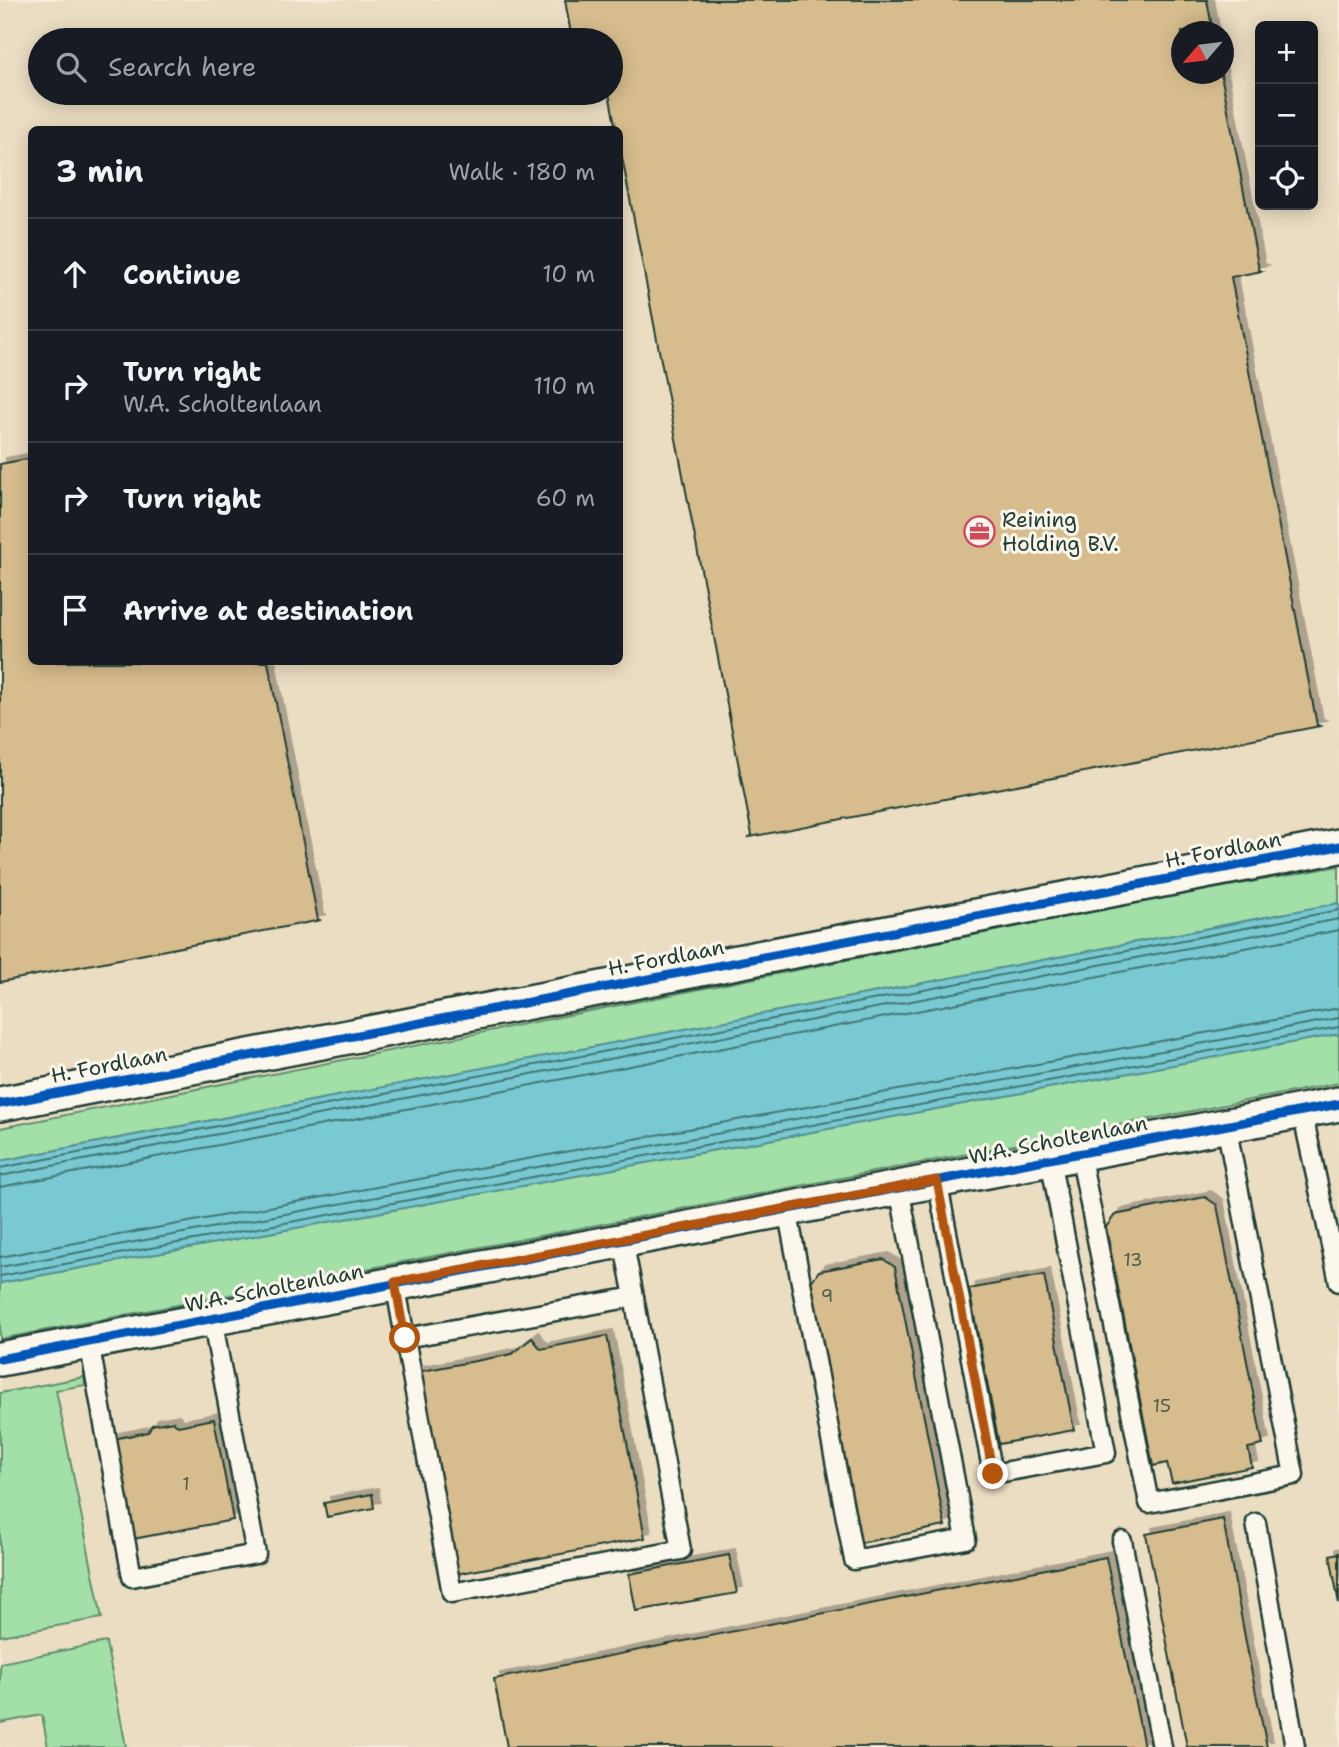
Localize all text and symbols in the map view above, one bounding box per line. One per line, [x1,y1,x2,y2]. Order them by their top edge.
north arrow [1171,21,1234,84]
map controls [1255,21,1318,210]
button: + [1255,21,1318,84]
search box [28,28,623,105]
icon: search [52,48,90,86]
text: Search here [108,49,257,84]
button: − [1255,84,1318,147]
button: locate [1255,147,1318,210]
text: 3 min [56,151,143,192]
text: Walk · 180 m [449,157,595,187]
icon: ahead [56,255,94,293]
text: Continue [123,257,241,292]
text: 10 m [542,259,595,289]
text: Turn right [123,354,261,389]
icon: right [56,367,94,405]
text: 110 m [533,371,595,401]
text: W.A. Scholtenlaan [123,389,322,419]
icon: right [56,479,94,517]
text: Turn right [123,481,261,516]
text: 60 m [536,483,595,513]
place label: Reining Holding B.V. [1002,506,1119,558]
office icon: Reining Holding B.V. [962,515,996,549]
icon: arrive [56,591,94,629]
text: Arrive at destination [123,593,413,628]
street label: H. Fordlaan [1163,825,1284,875]
street label: H. Fordlaan [606,933,727,983]
street label: H. Fordlaan [49,1040,170,1090]
street label: W.A. Scholtenlaan [966,1109,1150,1171]
house number: 13 [1123,1248,1143,1272]
street label: W.A. Scholtenlaan [182,1257,366,1319]
house number: 9 [821,1284,833,1308]
route start [389,1322,420,1353]
house number: 15 [1153,1394,1171,1418]
route end [977,1458,1008,1489]
house number: 1 [182,1472,190,1496]

